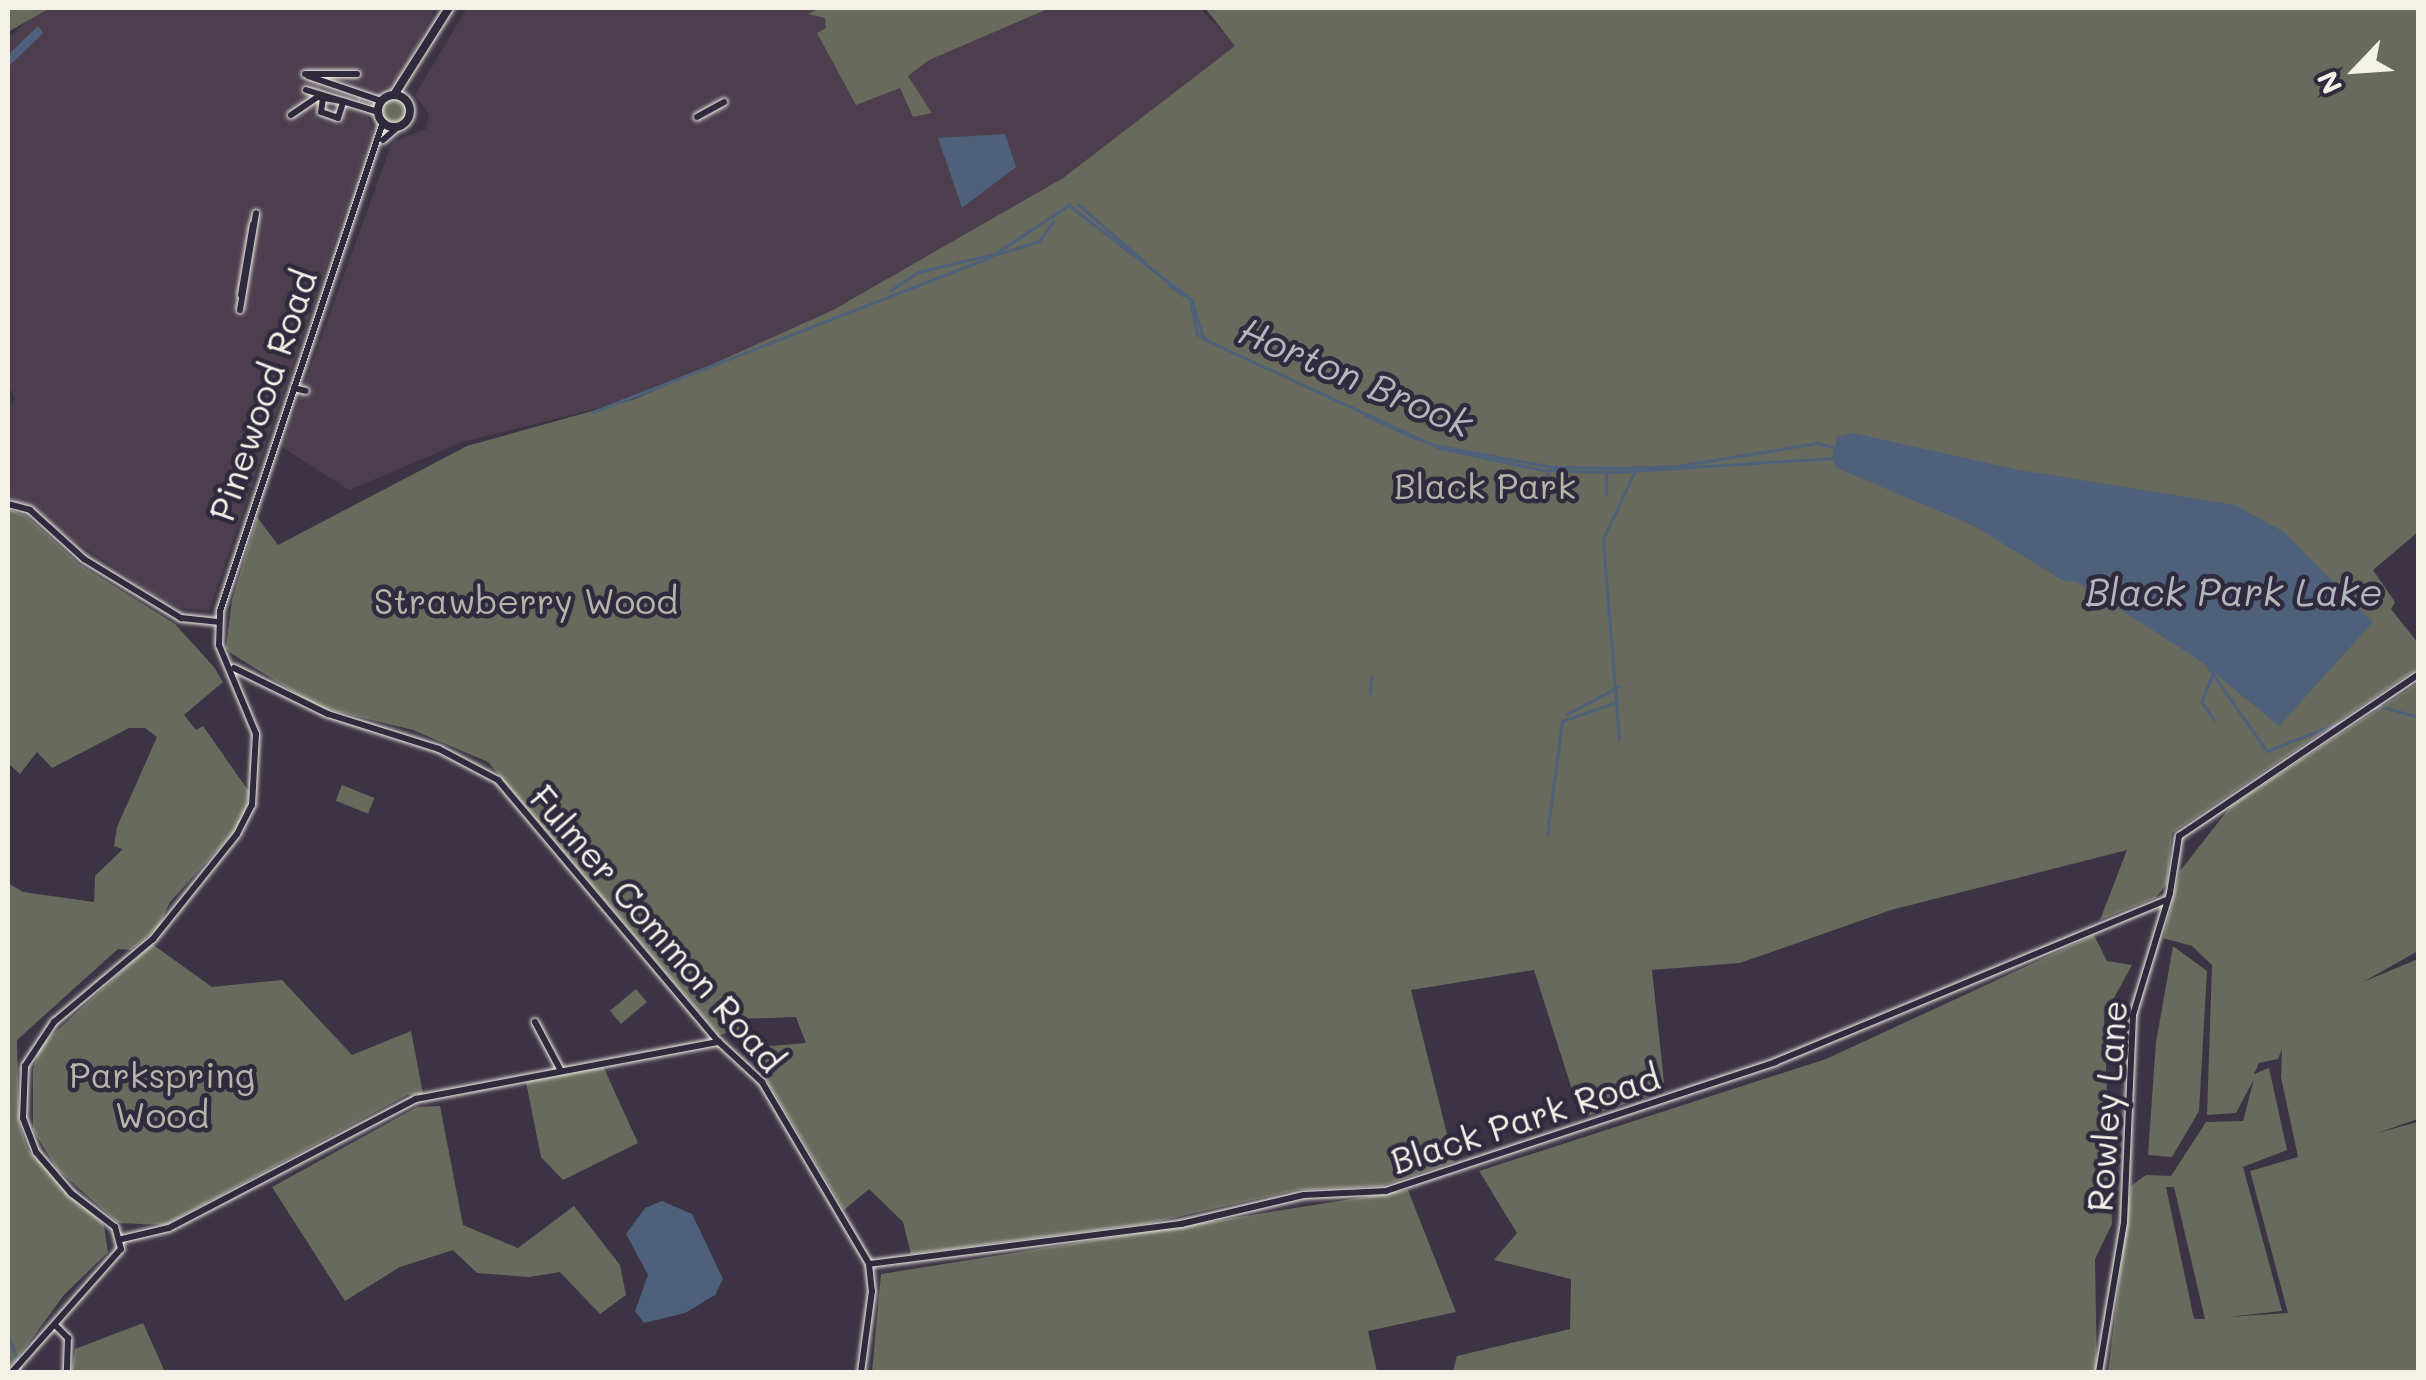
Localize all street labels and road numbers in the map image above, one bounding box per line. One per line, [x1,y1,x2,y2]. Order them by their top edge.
street label: Pinewood Road [199,264,325,526]
street label: Fulmer Common Road [522,776,794,1080]
street label: Rowley Lane [2078,999,2134,1213]
street label: Black Park Road [1385,1055,1665,1181]

